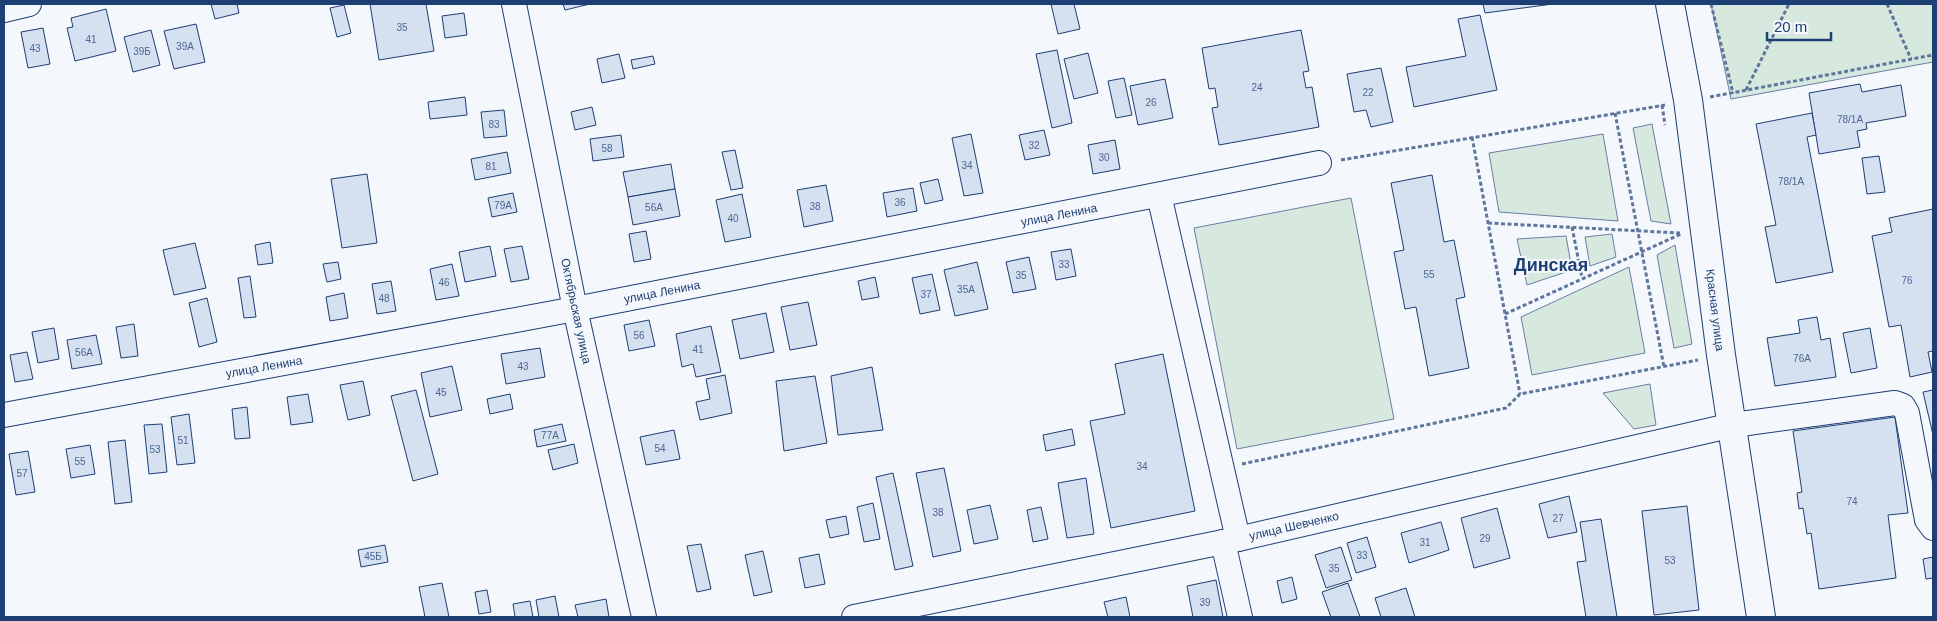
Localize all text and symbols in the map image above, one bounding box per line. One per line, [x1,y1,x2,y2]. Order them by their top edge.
scale bar [1767,10,1831,42]
text: 20 m [1774,18,1807,35]
house number: 35 [396,22,408,33]
house number: 41 [85,34,97,45]
house number: 39А [176,41,194,52]
house number: 43 [29,43,41,54]
house number: 39Б [133,46,151,57]
house number: 24 [1251,82,1263,93]
house number: 22 [1362,87,1374,98]
house number: 26 [1145,97,1157,108]
house number: 78/1A [1837,114,1863,125]
house number: 83 [488,119,500,130]
house number: 32 [1028,140,1040,151]
house number: 58 [601,143,613,154]
house number: 30 [1098,152,1110,163]
house number: 34 [961,160,973,171]
house number: 81 [485,161,497,172]
house number: 78/1А [1778,176,1804,187]
house number: 36 [894,197,906,208]
house number: 79А [494,200,512,211]
house number: 38 [809,201,821,212]
street label: улица Ленина [1020,201,1099,229]
house number: 56А [645,202,663,213]
house number: 40 [727,213,739,224]
district label: Динская [1514,255,1588,275]
street label: Октябрьская улица [558,257,594,365]
house number: 33 [1058,259,1070,270]
street label: Красная улица [1703,268,1727,352]
house number: 55 [1423,269,1435,280]
house number: 35 [1015,270,1027,281]
house number: 76 [1901,275,1913,286]
house number: 46 [438,277,450,288]
street label: улица Ленина [623,278,702,306]
house number: 35А [957,284,975,295]
house number: 37 [920,289,932,300]
house number: 48 [378,293,390,304]
house number: 56 [633,330,645,341]
house number: 41 [692,344,704,355]
house number: 56А [75,347,93,358]
street label: улица Ленина [225,353,304,381]
house number: 76А [1793,353,1811,364]
house number: 43 [517,361,529,372]
house number: 45 [435,387,447,398]
house number: 77А [541,430,559,441]
house number: 51 [177,435,189,446]
house number: 54 [654,443,666,454]
house number: 53 [149,444,161,455]
house number: 55 [74,456,86,467]
house number: 34 [1136,461,1148,472]
house number: 57 [16,468,28,479]
house number: 74 [1846,496,1858,507]
house number: 38 [932,507,944,518]
street label: улица Шевченко [1248,509,1340,543]
house number: 27 [1552,513,1564,524]
house number: 29 [1479,533,1491,544]
house number: 31 [1419,537,1431,548]
house number: 33 [1356,550,1368,561]
house number: 45Б [364,551,382,562]
house number: 53 [1664,555,1676,566]
house number: 35 [1328,563,1340,574]
house number: 39 [1199,597,1211,608]

